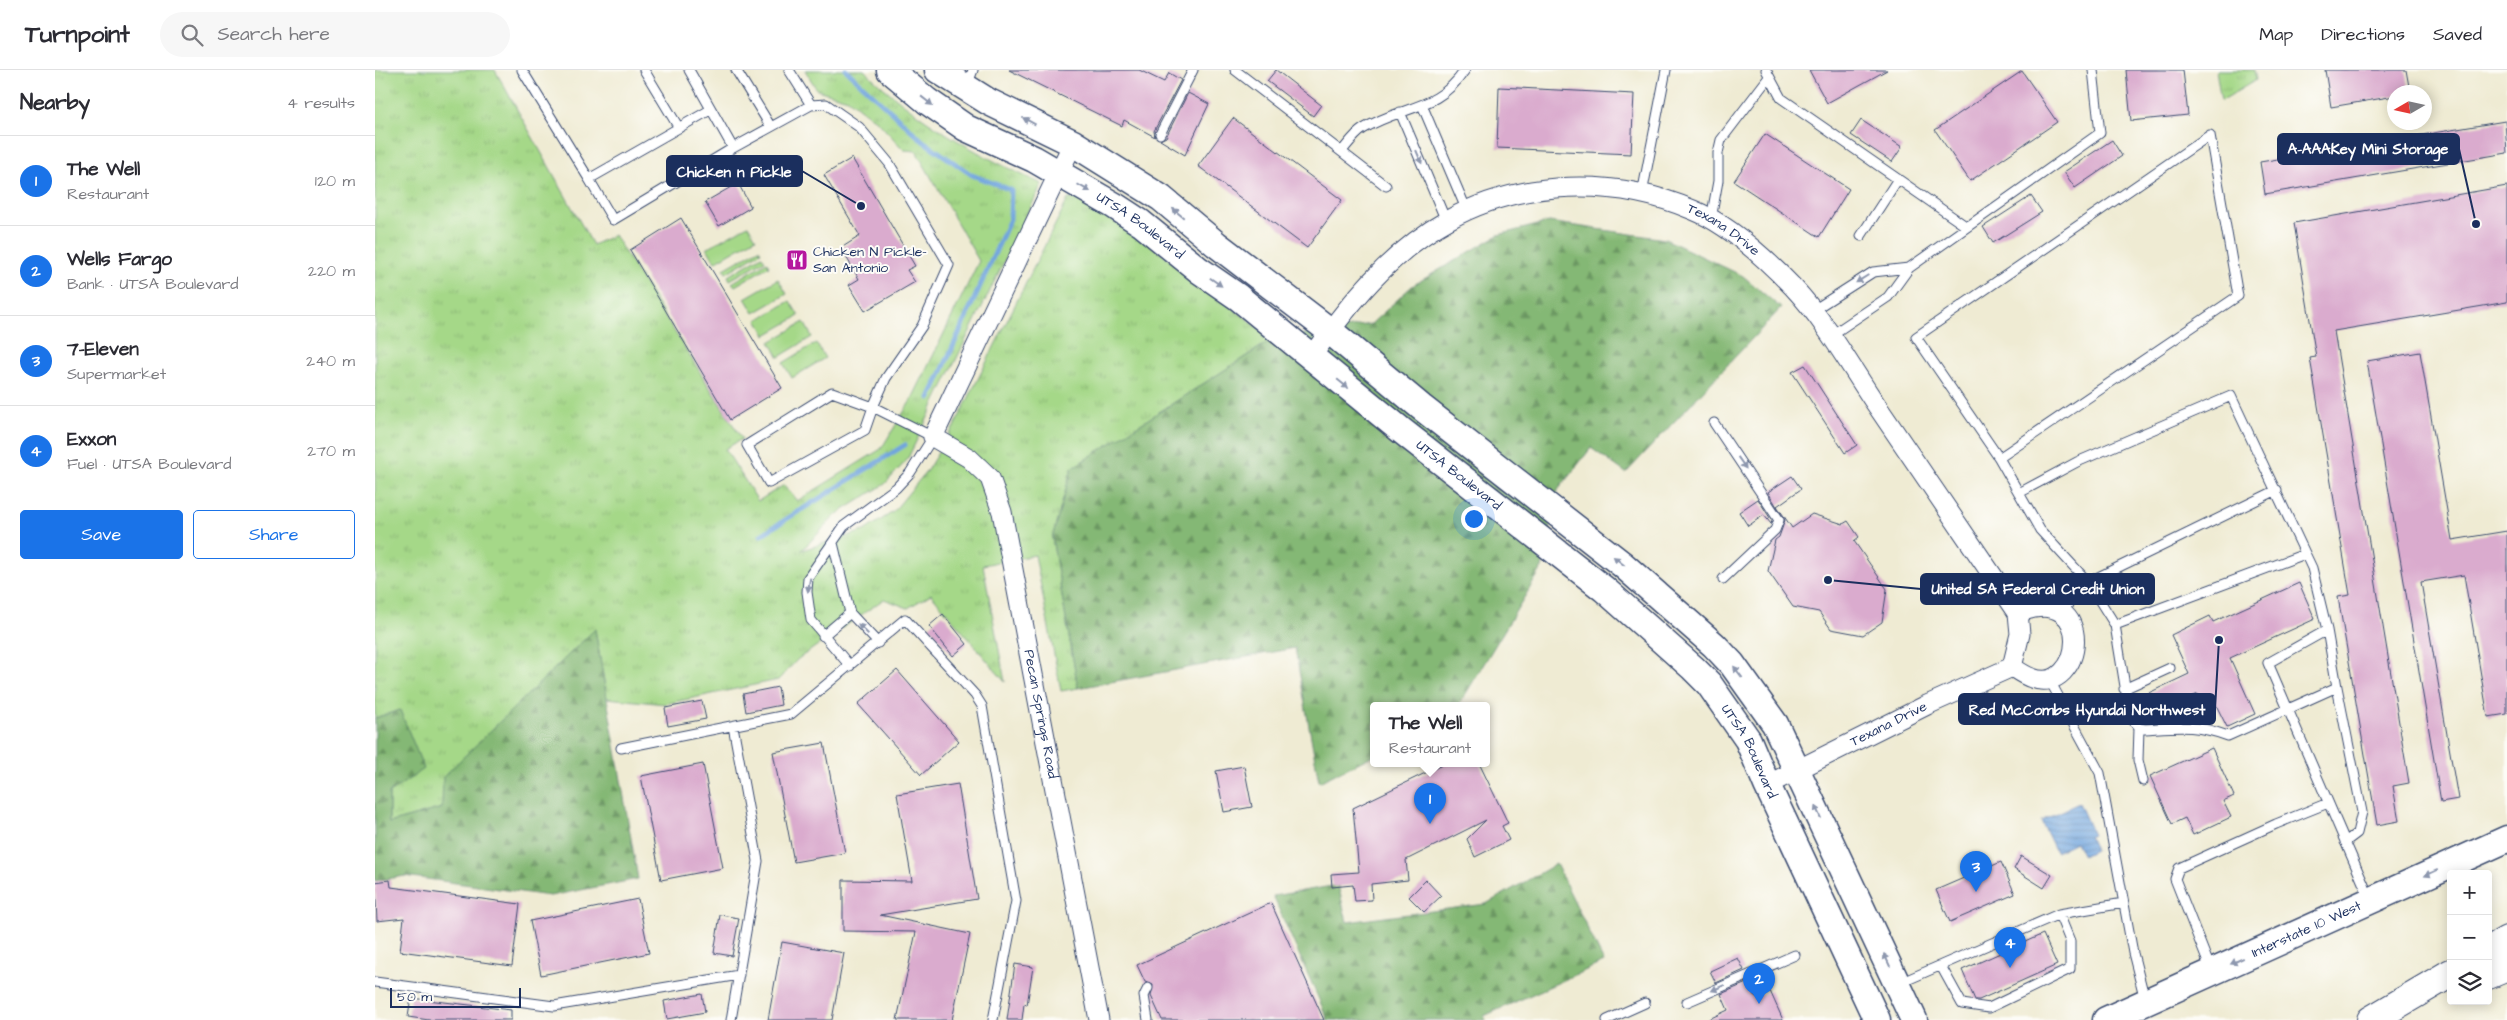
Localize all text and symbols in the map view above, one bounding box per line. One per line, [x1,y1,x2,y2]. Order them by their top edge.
search box [160,12,510,57]
text: Turnpoint [25,18,130,52]
icon: search [178,21,206,49]
text: Search here [218,21,330,48]
text: Map [2259,22,2293,47]
text: Directions [2321,22,2405,47]
text: Saved [2433,22,2482,47]
north arrow [2387,85,2432,130]
text: Nearby [20,88,90,117]
text: 4 results [287,92,355,114]
one-way arrow [920,96,934,106]
one-way arrow [1022,117,1037,125]
callout: A-AAAKey Mini Storage [2278,134,2459,164]
text: A-AAAKey Mini Storage [2288,139,2448,162]
one-way arrow [1415,150,1423,164]
text: The Well [67,156,140,183]
callout: Chicken n Pickle [667,156,802,186]
text: Chicken n Pickle [676,162,792,183]
text: 1 [35,170,37,192]
text: 120 m [315,170,355,192]
text: Restaurant [67,183,149,205]
one-way arrow [1078,183,1091,192]
street label: UTSA Boulevard [1093,187,1188,264]
street label: Texana Drive [1684,199,1764,261]
one-way arrow [1172,208,1184,219]
place label: Chicken N Pickle- San Antonio [813,242,927,278]
text: Wells Fargo [67,246,172,273]
restaurant icon: Chicken N Pickle- San Antonio [785,248,809,272]
text: 2 [31,260,41,282]
text: 220 m [308,260,355,282]
text: Bank · UTSA Boulevard [67,273,238,295]
one-way arrow [1855,274,1869,283]
one-way arrow [1209,277,1223,287]
text: 7-Eleven [67,336,139,363]
text: 3 [32,350,40,372]
text: 240 m [306,350,355,372]
text: Supermarket [67,363,166,385]
one-way arrow [1336,378,1349,389]
text: Exxon [67,426,116,453]
street label: UTSA Boulevard [1411,435,1506,515]
text: 4 [31,440,41,462]
text: 270 m [307,440,355,462]
text: Fuel · UTSA Boulevard [67,453,231,475]
one-way arrow [1737,456,1747,470]
your location [1461,506,1487,532]
button: Save [20,510,183,559]
button: Share [193,510,355,559]
one-way arrow [1613,556,1626,567]
callout: United SA Federal Credit Union [1921,574,2154,604]
one-way arrow [804,577,812,593]
text: United SA Federal Credit Union [1931,579,2145,600]
one-way arrow [857,623,869,635]
street label: Pecan Springs Road [1018,648,1063,780]
one-way arrow [1732,666,1743,679]
callout: Red McCombs Hyundai Northwest [1959,694,2215,724]
street label: Texana Drive [1847,696,1931,752]
street label: UTSA Boulevard [1716,700,1782,802]
text: Red McCombs Hyundai Northwest [1969,700,2206,722]
popup [1370,702,1490,767]
text: The Well [1389,710,1462,737]
text: Restaurant [1389,737,1471,759]
pin: 1 [1414,783,1446,824]
one-way arrow [1814,805,1822,820]
pin: 3 [1960,851,1992,892]
one-way arrow [2423,868,2438,877]
map controls [2447,870,2492,1005]
button: + [2447,870,2492,915]
street label: Interstate 10 West [2248,896,2365,963]
button: − [2447,915,2492,960]
pin: 4 [1994,927,2026,968]
one-way arrow [1882,953,1890,967]
one-way arrow [2230,957,2244,965]
button: layers [2447,960,2492,1005]
pin: 2 [1743,963,1775,1004]
scale bar [390,985,521,1008]
one-way arrow [1711,985,1725,993]
text: 50 m [397,987,432,1007]

